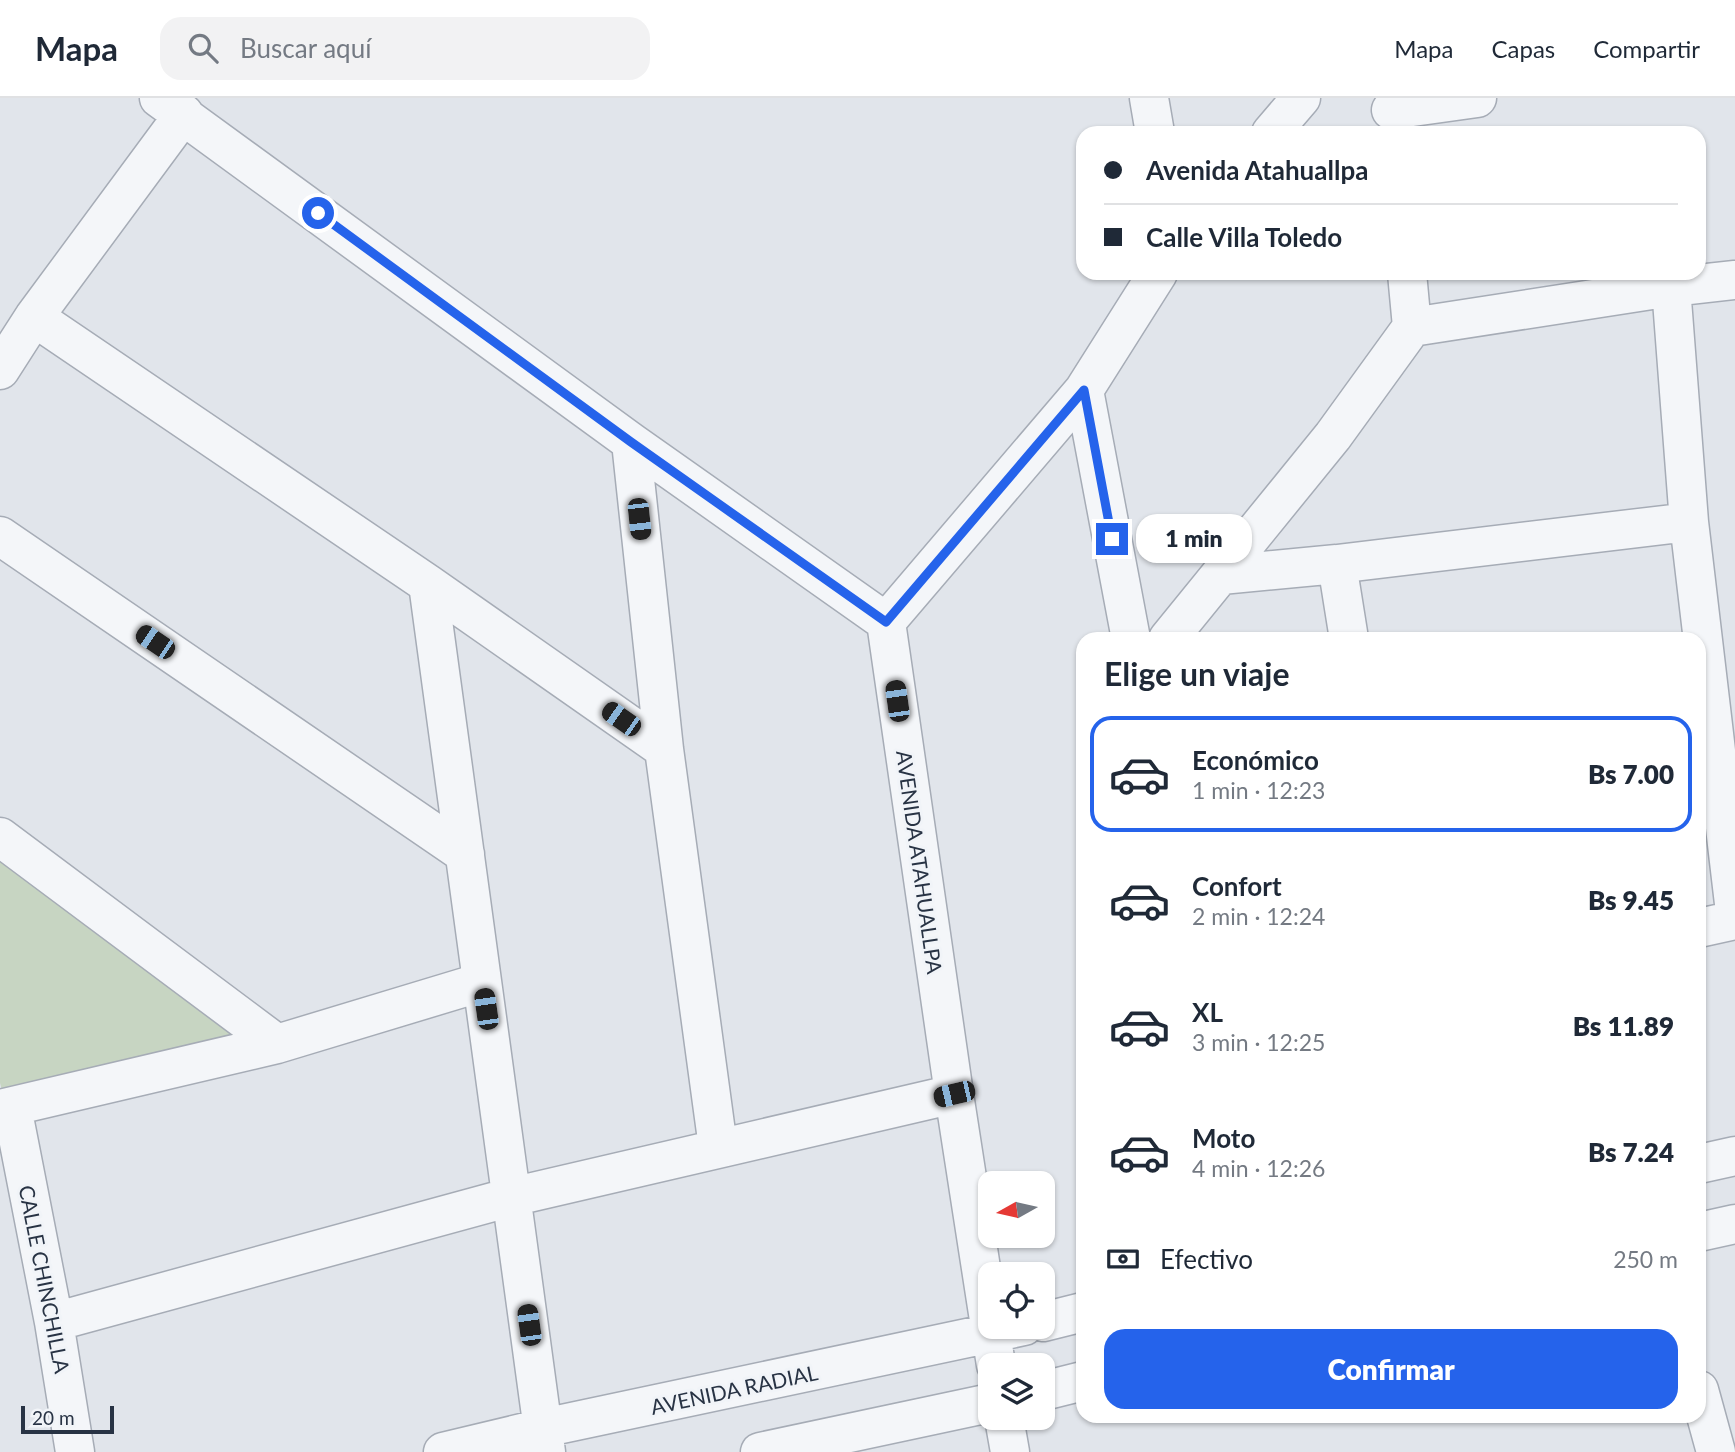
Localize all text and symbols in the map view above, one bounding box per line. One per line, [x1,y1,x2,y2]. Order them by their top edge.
search box [160,17,650,80]
text: Mapa [35,28,118,68]
icon: search [184,29,222,67]
text: Buscar aquí [240,32,371,64]
text: Mapa [1394,34,1453,63]
text: Capas [1491,34,1555,63]
text: Compartir [1593,34,1700,63]
text: Avenida Atahuallpa [1146,154,1368,186]
route start [302,197,334,229]
text: Calle Villa Toledo [1146,221,1342,253]
car [627,497,652,541]
callout: 1 min [1136,514,1252,564]
route end [1096,523,1128,555]
text: 1 min [1165,524,1223,552]
car [132,622,179,662]
text: Elige un viaje [1104,654,1289,693]
car [884,679,911,723]
car [598,698,645,740]
icon: car [1108,743,1171,806]
text: Económico [1192,744,1319,776]
street label: AVENIDA ATAHUALLPA [892,749,948,976]
text: Bs 7.00 [1588,758,1674,790]
text: 1 min · 12:23 [1192,776,1325,804]
icon: car [1108,869,1171,932]
text: Confort [1192,870,1282,902]
text: Bs 9.45 [1588,884,1674,916]
text: 2 min · 12:24 [1192,902,1325,930]
car [473,987,500,1031]
icon: car [1108,995,1171,1058]
text: XL [1192,996,1223,1028]
text: Bs 11.89 [1573,1010,1674,1042]
text: 3 min · 12:25 [1192,1028,1325,1056]
car [932,1079,977,1109]
icon: car [1108,1121,1171,1184]
text: Moto [1192,1122,1255,1154]
text: Bs 7.24 [1588,1136,1674,1168]
text: 4 min · 12:26 [1192,1154,1325,1182]
north arrow [978,1171,1055,1248]
map controls [978,1171,1055,1430]
street label: CALLE CHINCHILLA [15,1183,76,1376]
icon: cash [1104,1240,1142,1278]
text: Efectivo [1160,1243,1253,1275]
text: 250 m [1613,1245,1678,1273]
button: locate [978,1262,1055,1339]
car [516,1303,543,1347]
button: Confirmar [1104,1329,1678,1409]
button: layers [978,1353,1055,1430]
street label: AVENIDA RADIAL [648,1359,820,1419]
scale bar [21,1403,114,1435]
text: 20 m [32,1406,75,1429]

